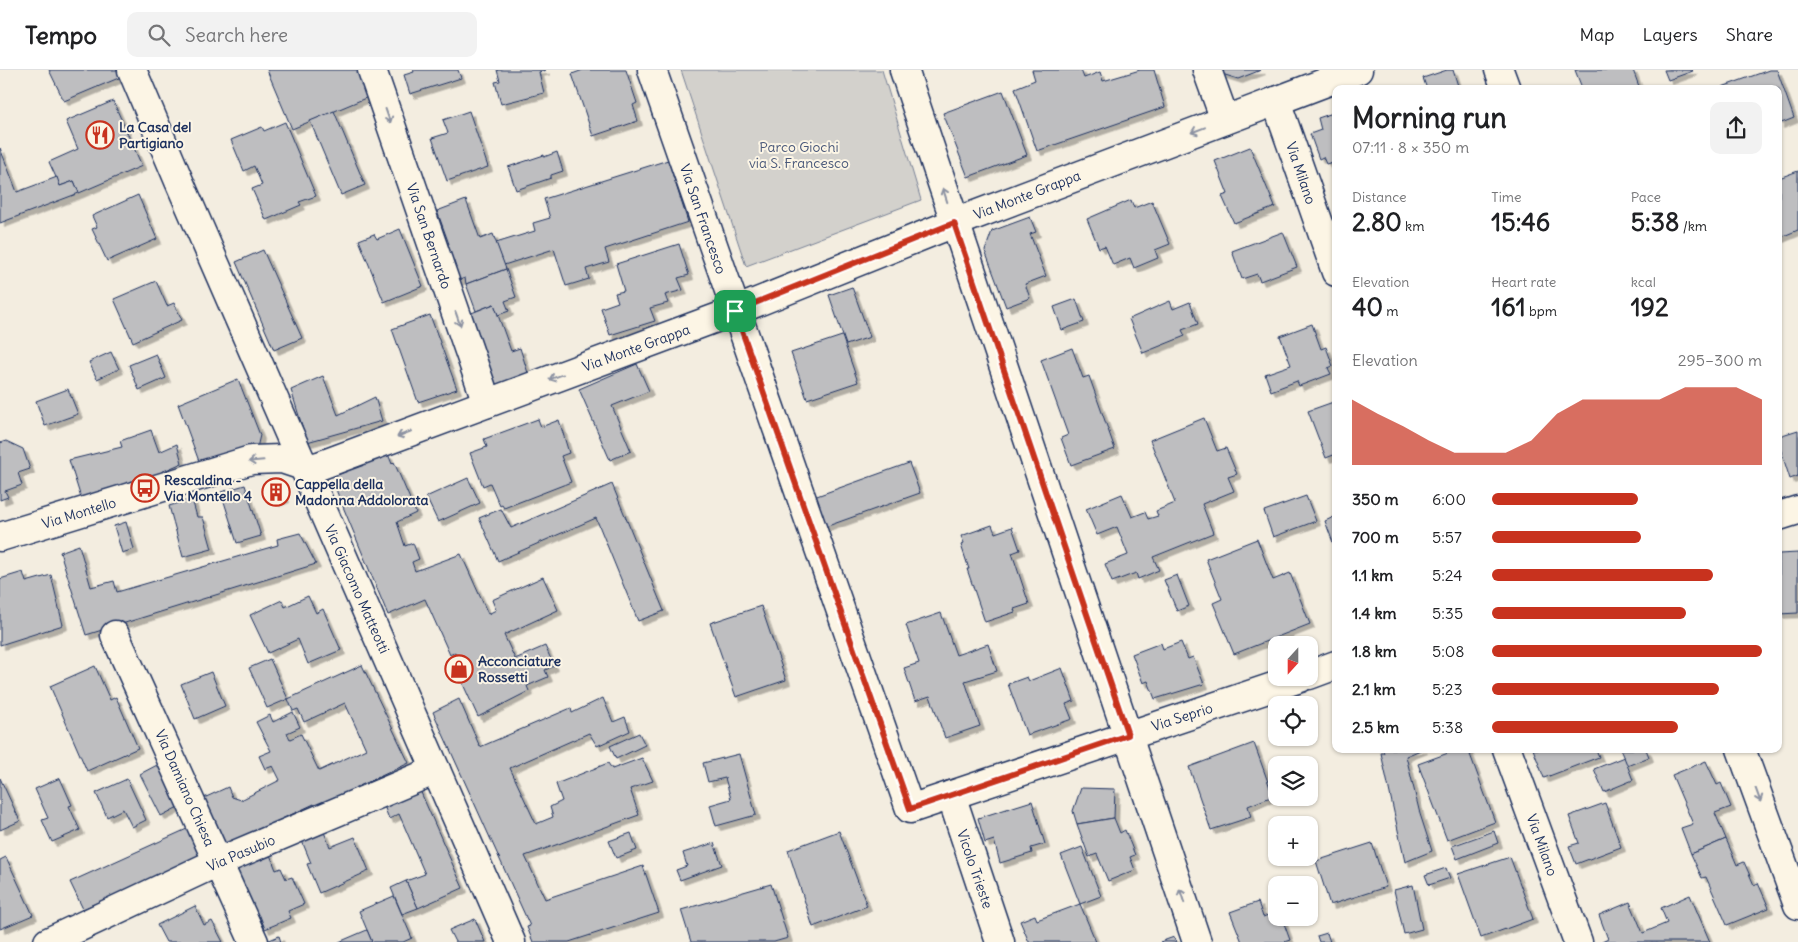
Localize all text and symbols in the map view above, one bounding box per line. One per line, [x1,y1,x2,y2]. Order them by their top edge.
search box [127,12,477,57]
text: Tempo [25,20,97,50]
icon: search [145,21,173,49]
text: Search here [185,23,288,47]
text: Map [1579,23,1614,46]
text: Layers [1642,23,1698,46]
text: Share [1726,23,1773,46]
text: Morning run [1352,100,1507,136]
button: share [1710,102,1762,154]
one-way arrow [383,108,393,124]
place label: La Casa del Partigiano [119,118,191,152]
restaurant icon: La Casa del Partigiano [85,120,115,150]
one-way arrow [1191,126,1206,135]
text: 07:11 · 8 × 350 m [1352,137,1469,157]
park label: Parco Giochi via S. Francesco [749,138,849,172]
street label: Via Milano [1282,139,1320,207]
street label: Via San Francesco [676,162,730,276]
street label: Via Monte Grappa [971,166,1083,224]
street label: Via San Bernardo [402,181,456,291]
one-way arrow [940,187,949,203]
text: Distance [1352,188,1407,206]
text: Time [1491,188,1522,206]
text: Pace [1631,188,1661,206]
text: 2.80 [1352,206,1402,238]
text: 15:46 [1491,206,1550,238]
text: 5:38 [1631,206,1679,238]
text: km [1402,217,1424,235]
text: /km [1679,217,1707,235]
text: Elevation [1352,273,1409,291]
text: Heart rate [1491,273,1556,291]
text: kcal [1631,273,1656,291]
pin [714,290,756,332]
text: 40 [1352,291,1383,323]
text: 161 [1491,291,1526,323]
text: 192 [1631,291,1669,323]
icon: arrive [721,297,749,325]
text: m [1383,302,1399,320]
text: bpm [1526,302,1557,320]
one-way arrow [454,311,463,326]
street label: Via Monte Grappa [580,320,692,376]
text: Elevation [1352,350,1418,370]
text: 295–300 m [1678,350,1762,370]
one-way arrow [549,373,565,382]
one-way arrow [397,430,412,439]
one-way arrow [248,456,264,465]
place label: Rescaldina - Via Montello 4 [164,471,252,505]
bus stop icon: Rescaldina - Via Montello 4 [130,473,160,503]
place label: Cappella della Madonna Addolorata [295,475,428,509]
building icon: Cappella della Madonna Addolorata [261,477,291,507]
text: 350 m [1352,489,1399,509]
text: 6:00 [1432,489,1466,509]
street label: Via Montello [40,493,118,533]
street label: Via Giacomo Matteotti [320,522,394,656]
text: 700 m [1352,527,1399,547]
text: 5:57 [1432,527,1462,547]
text: 1.1 km [1352,565,1393,585]
text: 5:24 [1432,565,1463,585]
text: 1.4 km [1352,603,1397,623]
text: 5:35 [1432,603,1463,623]
north arrow [1268,636,1318,686]
map controls [1268,636,1318,926]
text: 1.8 km [1352,641,1397,661]
text: 5:08 [1432,641,1465,661]
place label: Acconciature Rossetti [478,652,561,686]
shop icon: Acconciature Rossetti [444,654,474,684]
text: 2.1 km [1352,679,1396,699]
text: 5:23 [1432,679,1463,699]
button: locate [1268,696,1318,746]
street label: Via Seprio [1149,699,1215,735]
text: 2.5 km [1352,717,1399,737]
text: 5:38 [1432,717,1463,737]
street label: Via Damiano Chiesa [151,727,219,849]
button: layers [1268,756,1318,806]
one-way arrow [1754,786,1763,802]
street label: Via Milano [1522,811,1562,879]
button: + [1268,816,1318,866]
street label: Vicolo Trieste [953,827,997,911]
street label: Via Pasubio [204,830,278,875]
button: − [1268,876,1318,926]
one-way arrow [1177,888,1186,904]

